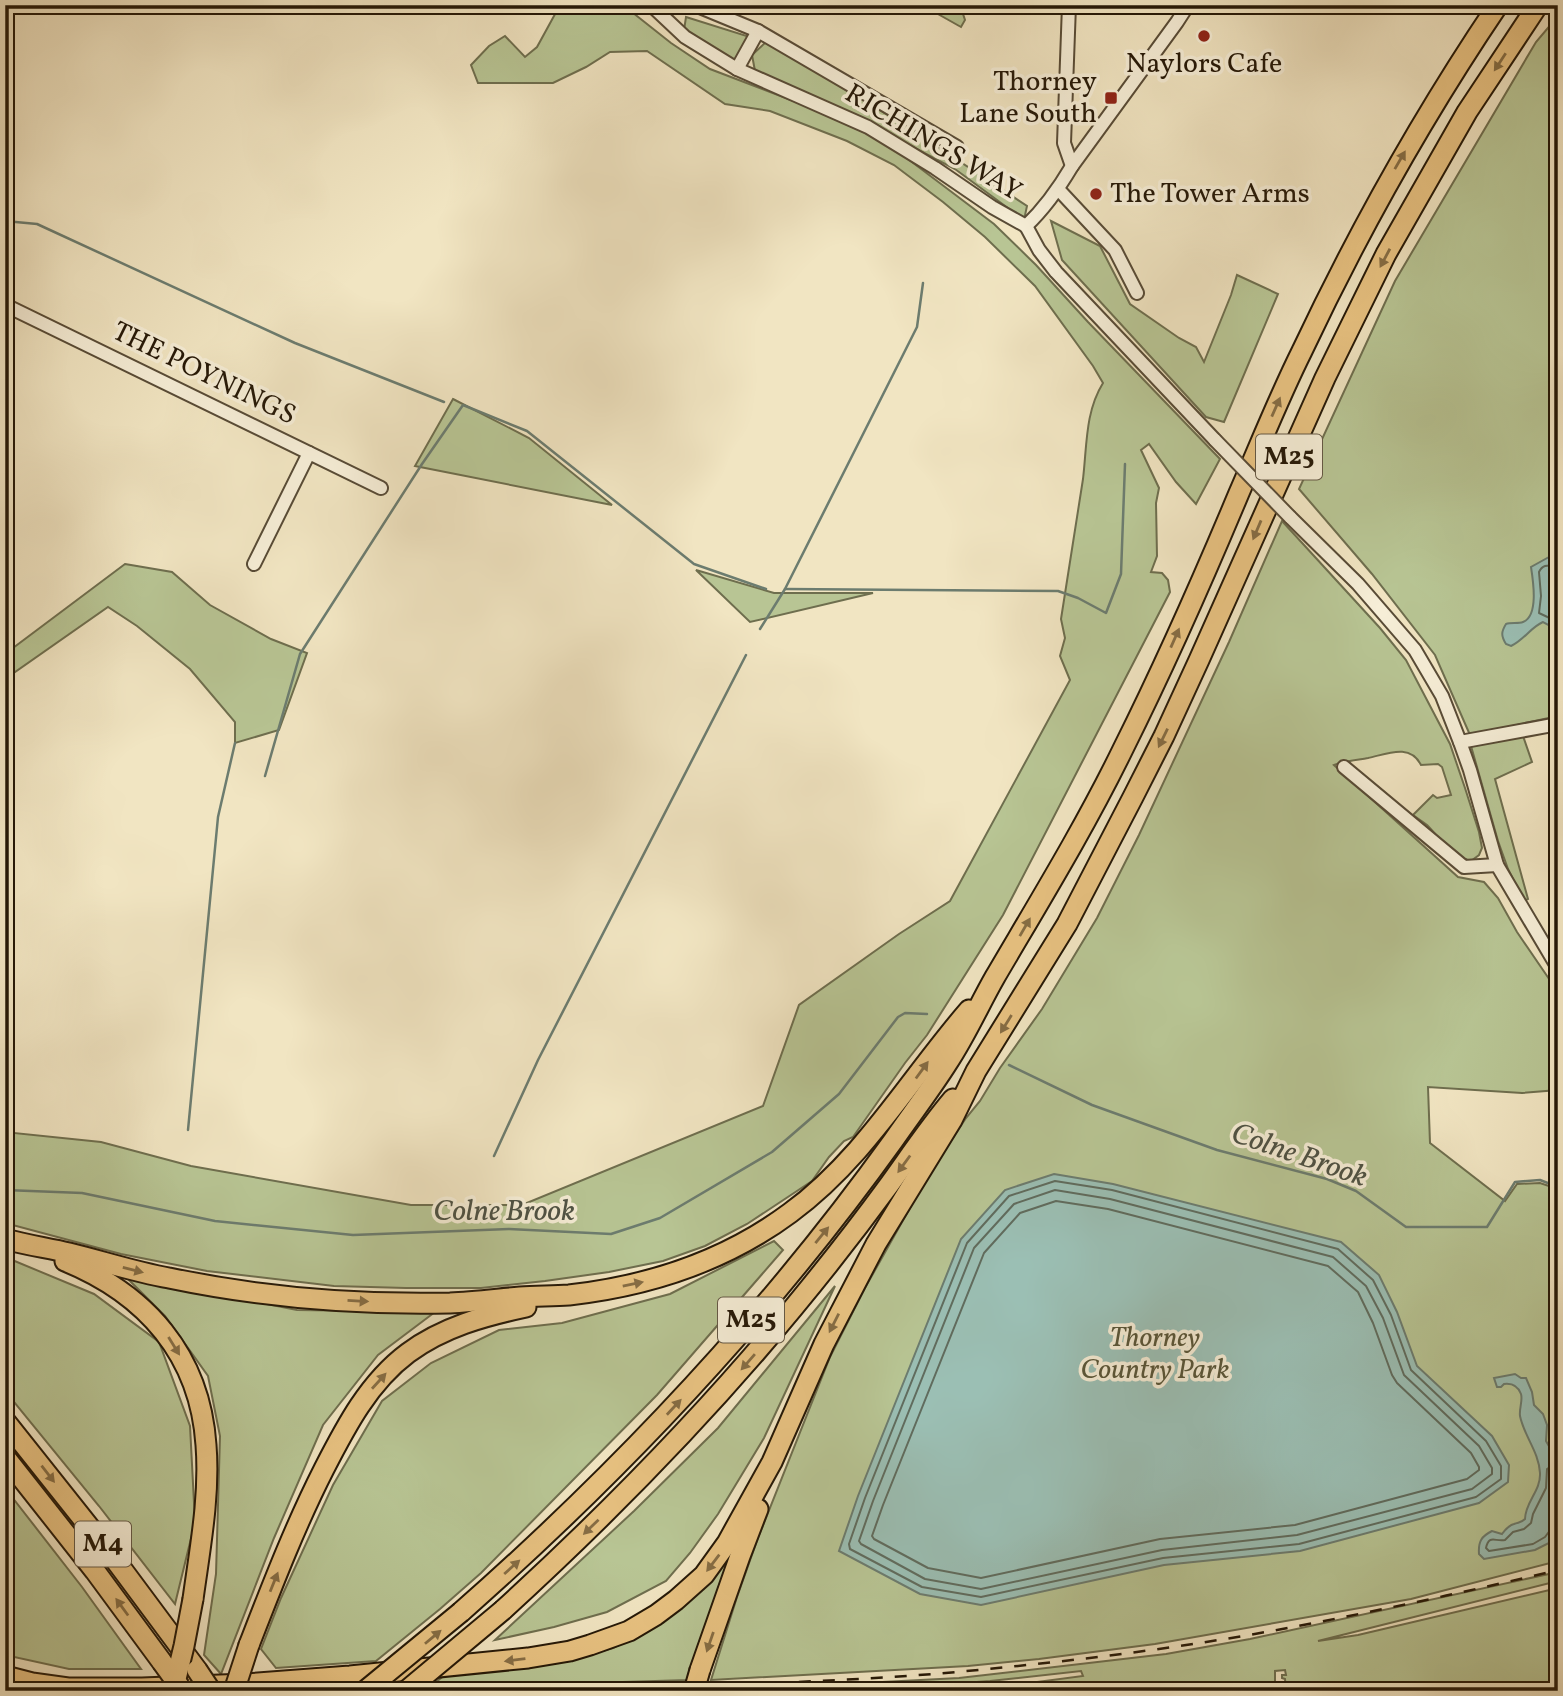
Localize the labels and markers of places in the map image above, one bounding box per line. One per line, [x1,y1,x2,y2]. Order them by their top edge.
marker: Naylors Cafe [1196,28,1212,44]
place label: Naylors Cafe [1126,45,1282,84]
place label: Thorney Lane South [959,63,1097,134]
marker: Thorney Lane South [1103,90,1119,106]
place label: The Tower Arms [1110,175,1310,214]
marker: The Tower Arms [1088,186,1104,202]

